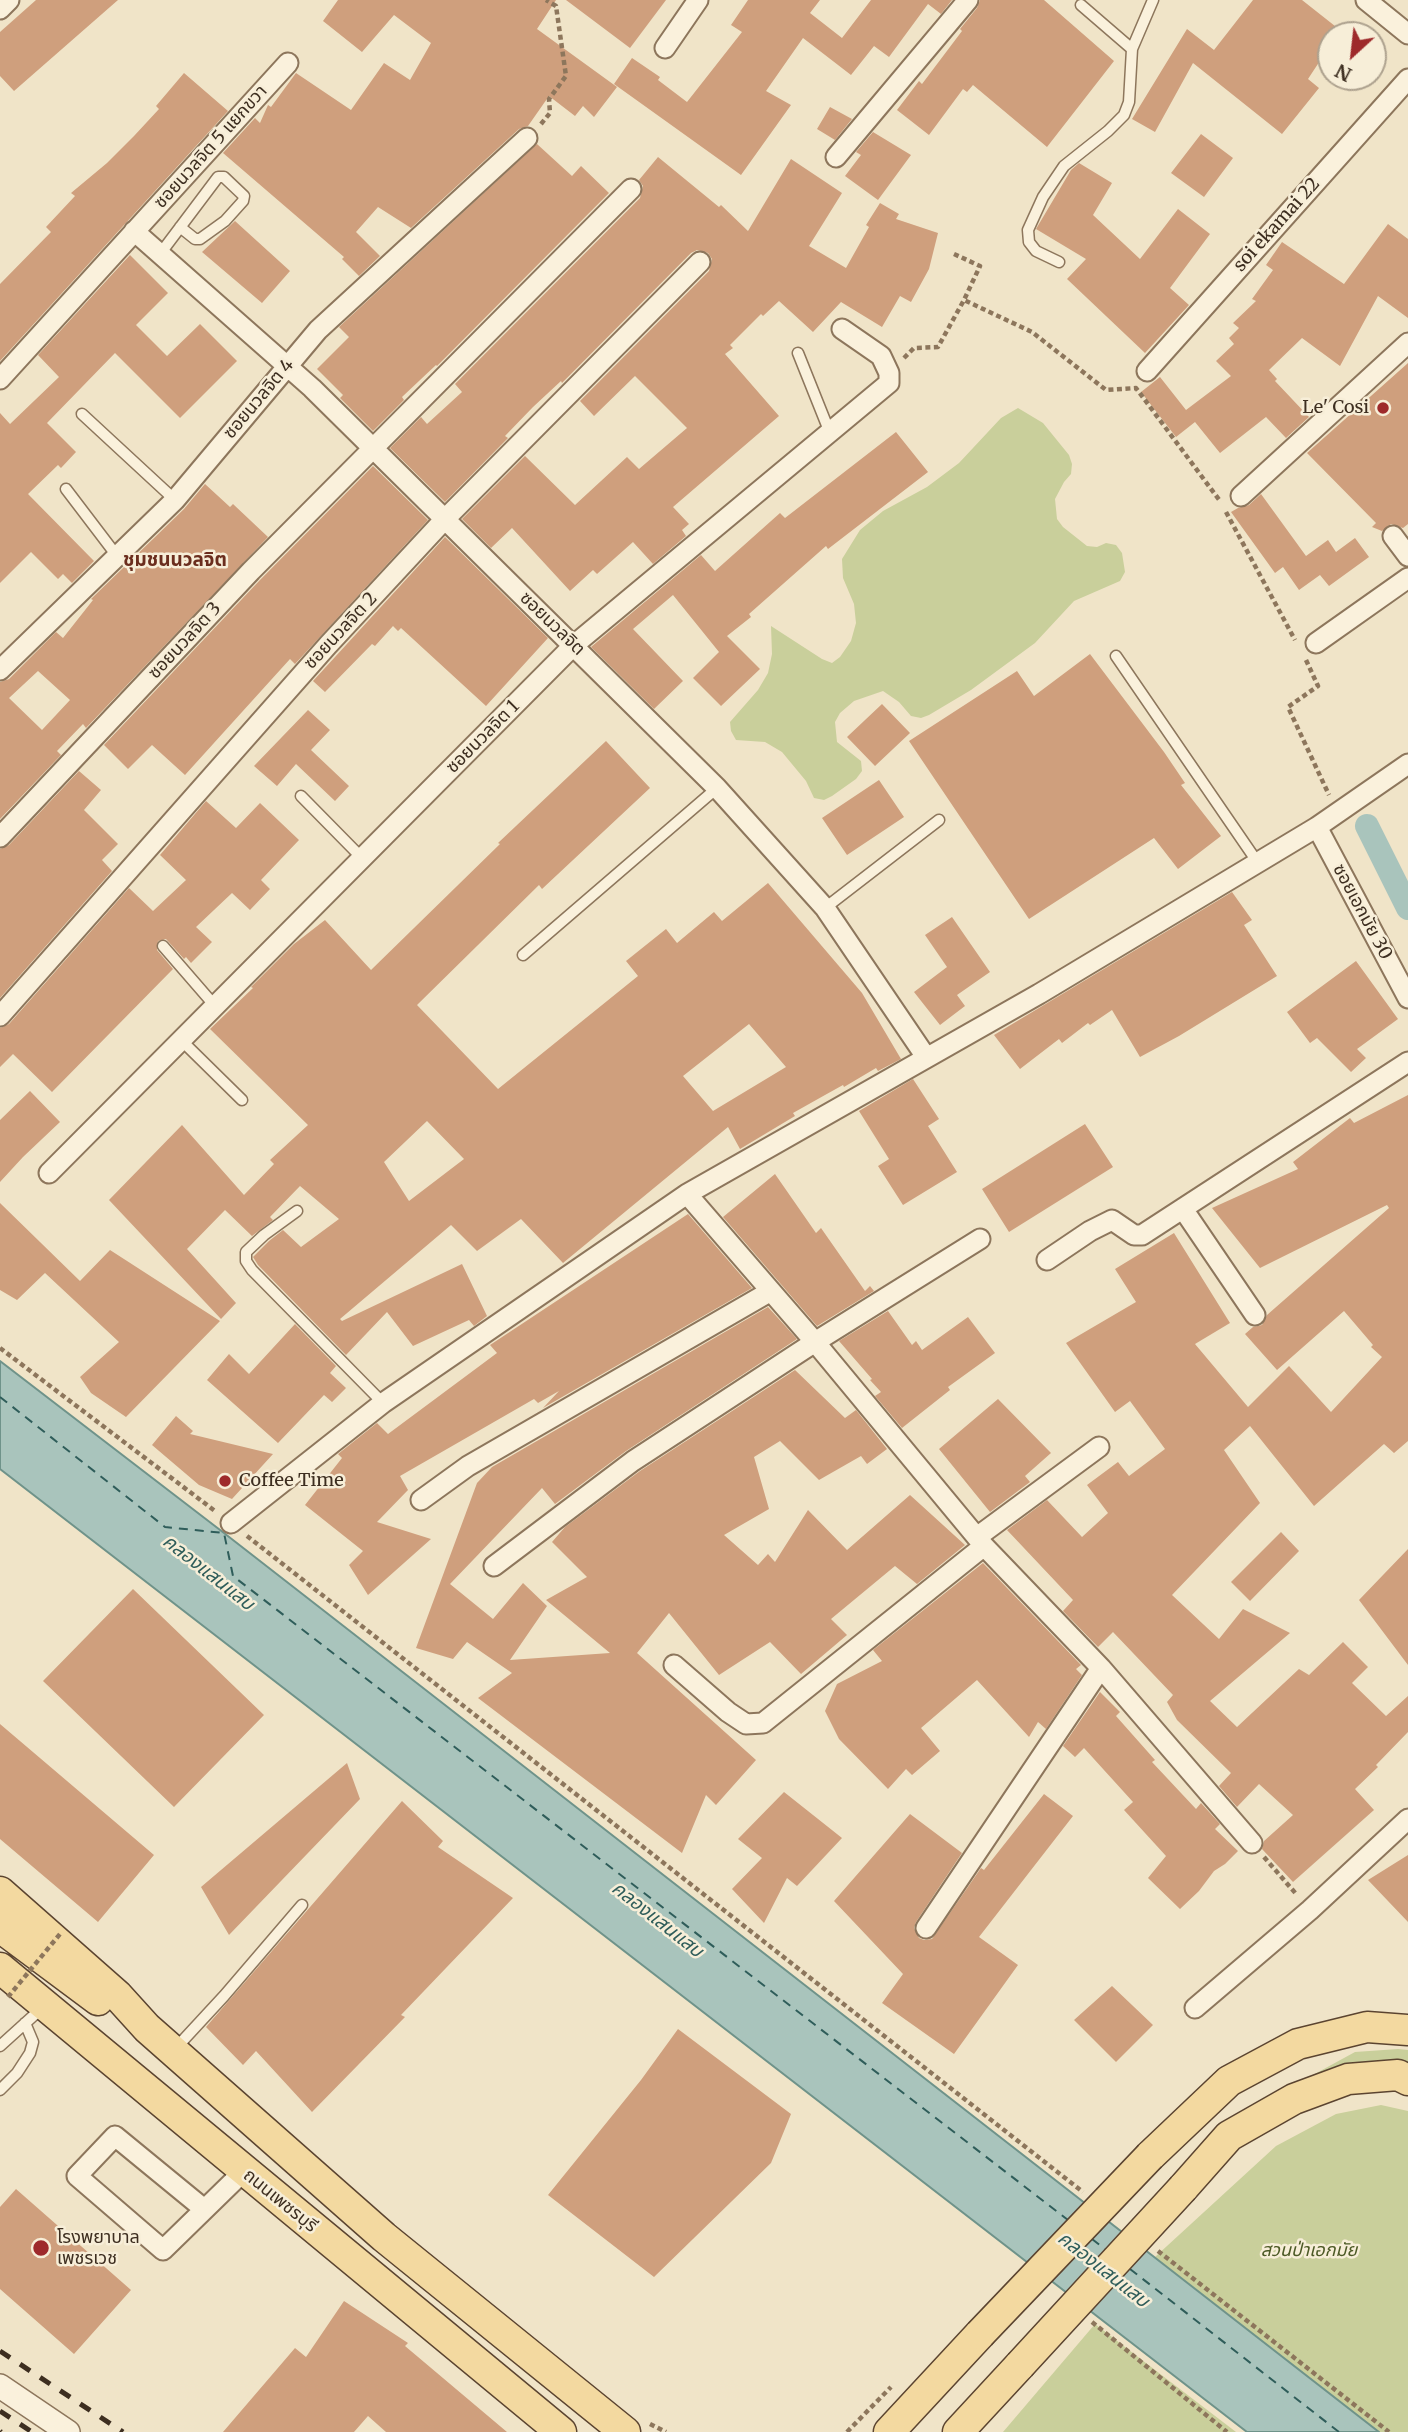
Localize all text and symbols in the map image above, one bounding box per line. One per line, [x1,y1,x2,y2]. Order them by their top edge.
north arrow [1317,21,1387,91]
text: N [1331,59,1356,87]
street label: ซอยนวลจิต 5 แยกขวา [150,81,272,213]
street label: soi ekamai 22 [1229,174,1325,276]
street label: ซอยนวลจิต 4 [219,355,299,443]
place label: Le' Cosi [1302,397,1369,419]
marker: Le' Cosi [1375,400,1391,416]
district label: ชุมชนนวลจิต [123,550,227,572]
street label: ซอยนวลจิต 2 [300,588,382,674]
street label: ซอยนวลจิต [515,588,589,660]
street label: ซอยนวลจิต 3 [144,598,226,684]
street label: ซอยนวลจิต 1 [442,696,524,778]
street label: ซอยเอกมัย 30 [1328,861,1396,963]
place label: Coffee Time [239,1470,344,1492]
marker: Coffee Time [217,1473,233,1489]
water label: คลองแสนแสบ [158,1530,258,1616]
water label: คลองแสนแสบ [607,1877,707,1963]
street label: ถนนเพชรบุรี [239,2165,321,2237]
place label: โรงพยาบาล เพชรเวช [57,2227,140,2270]
water label: คลองแสนแสบ [1053,2227,1153,2313]
marker: โรงพยาบาล เพชรเวช [31,2238,51,2258]
park label: สวนป่าเอกมัย [1261,2240,1357,2262]

